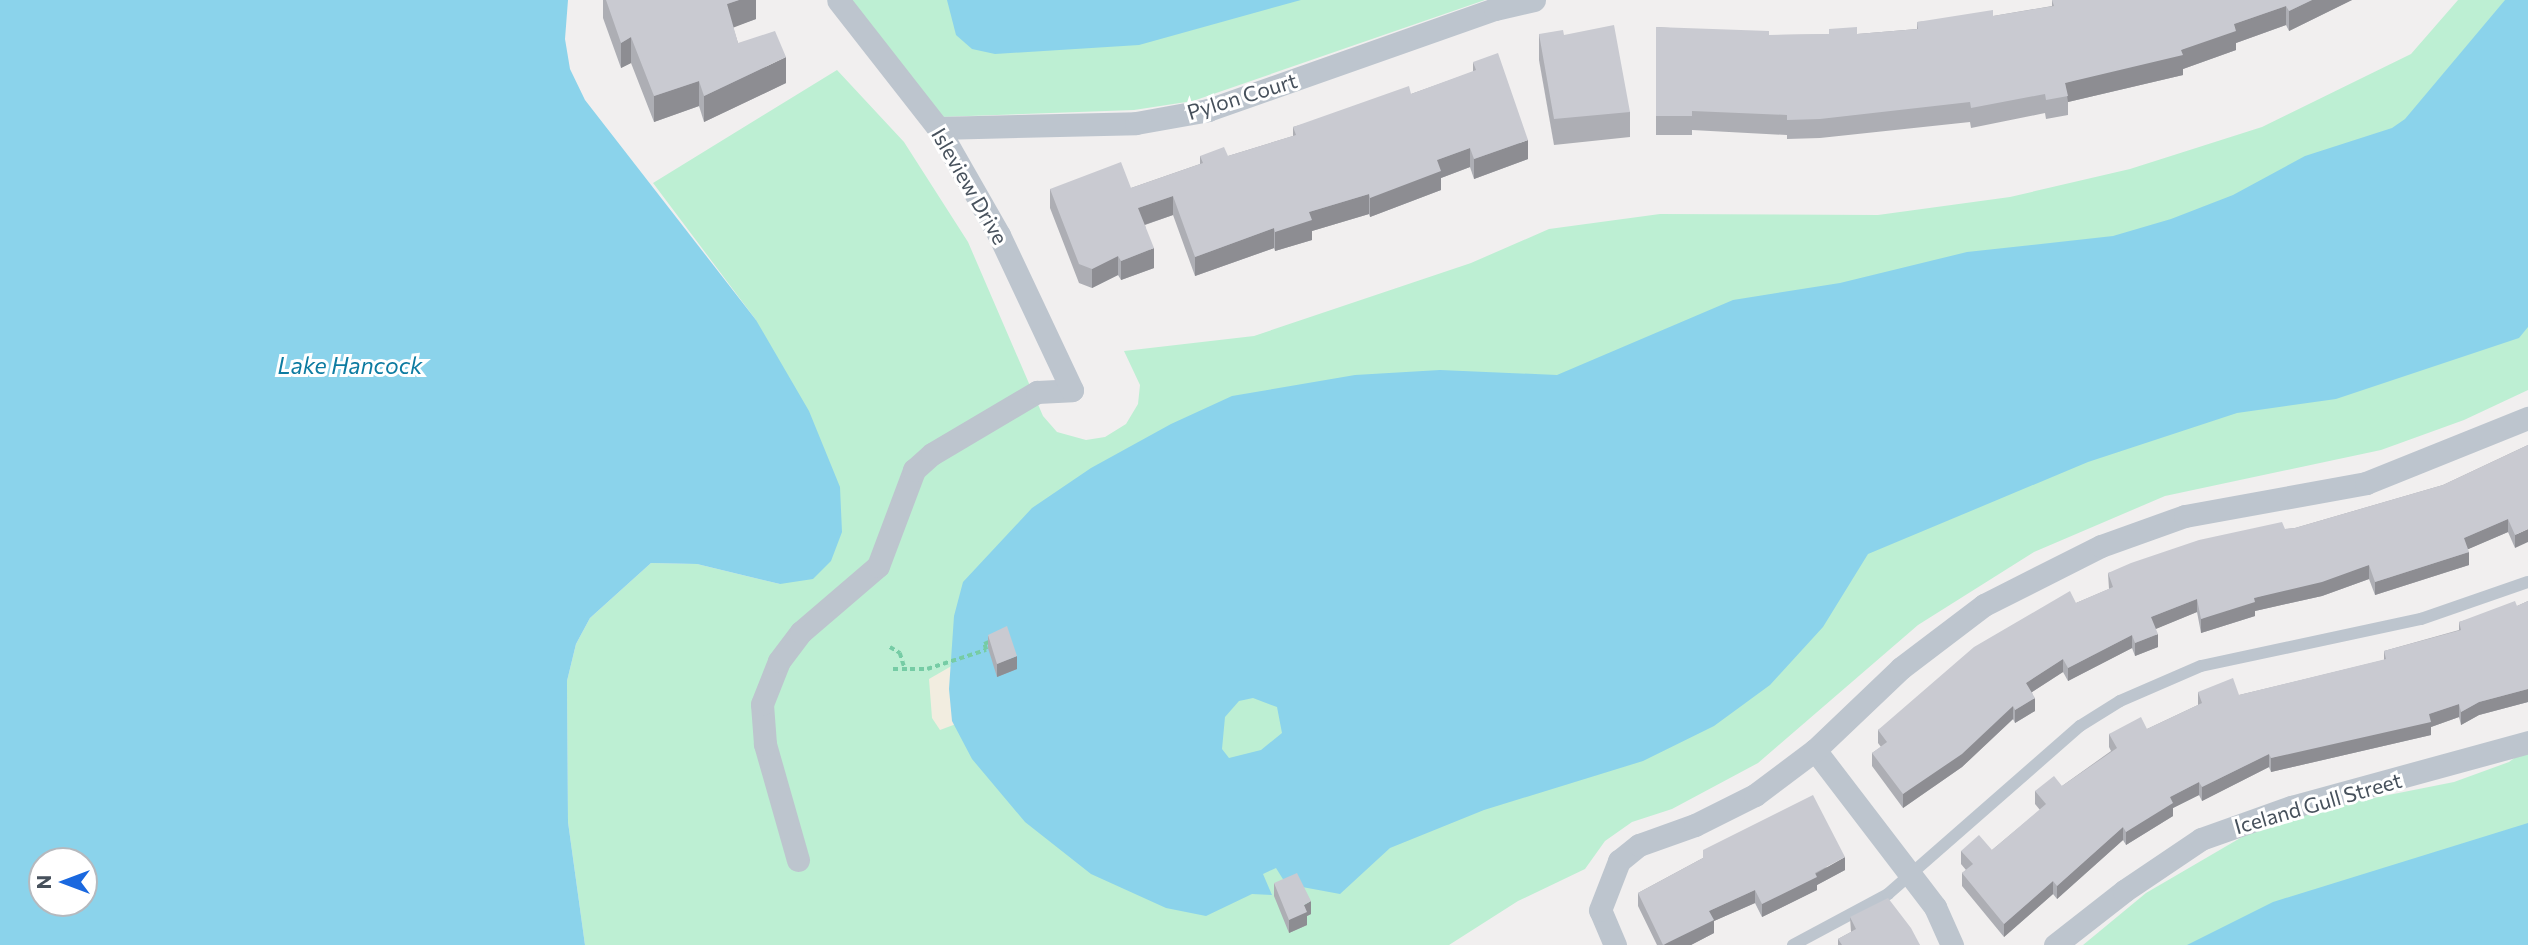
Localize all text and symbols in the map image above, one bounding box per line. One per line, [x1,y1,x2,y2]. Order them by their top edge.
street label: Pylon Court [1184,67,1300,125]
street label: Isleview Drive [927,123,1013,249]
water label: Lake Hancock [277,351,423,379]
street label: Iceland Gull Street [2231,767,2405,839]
north arrow [28,847,98,917]
text: N [32,875,55,889]

